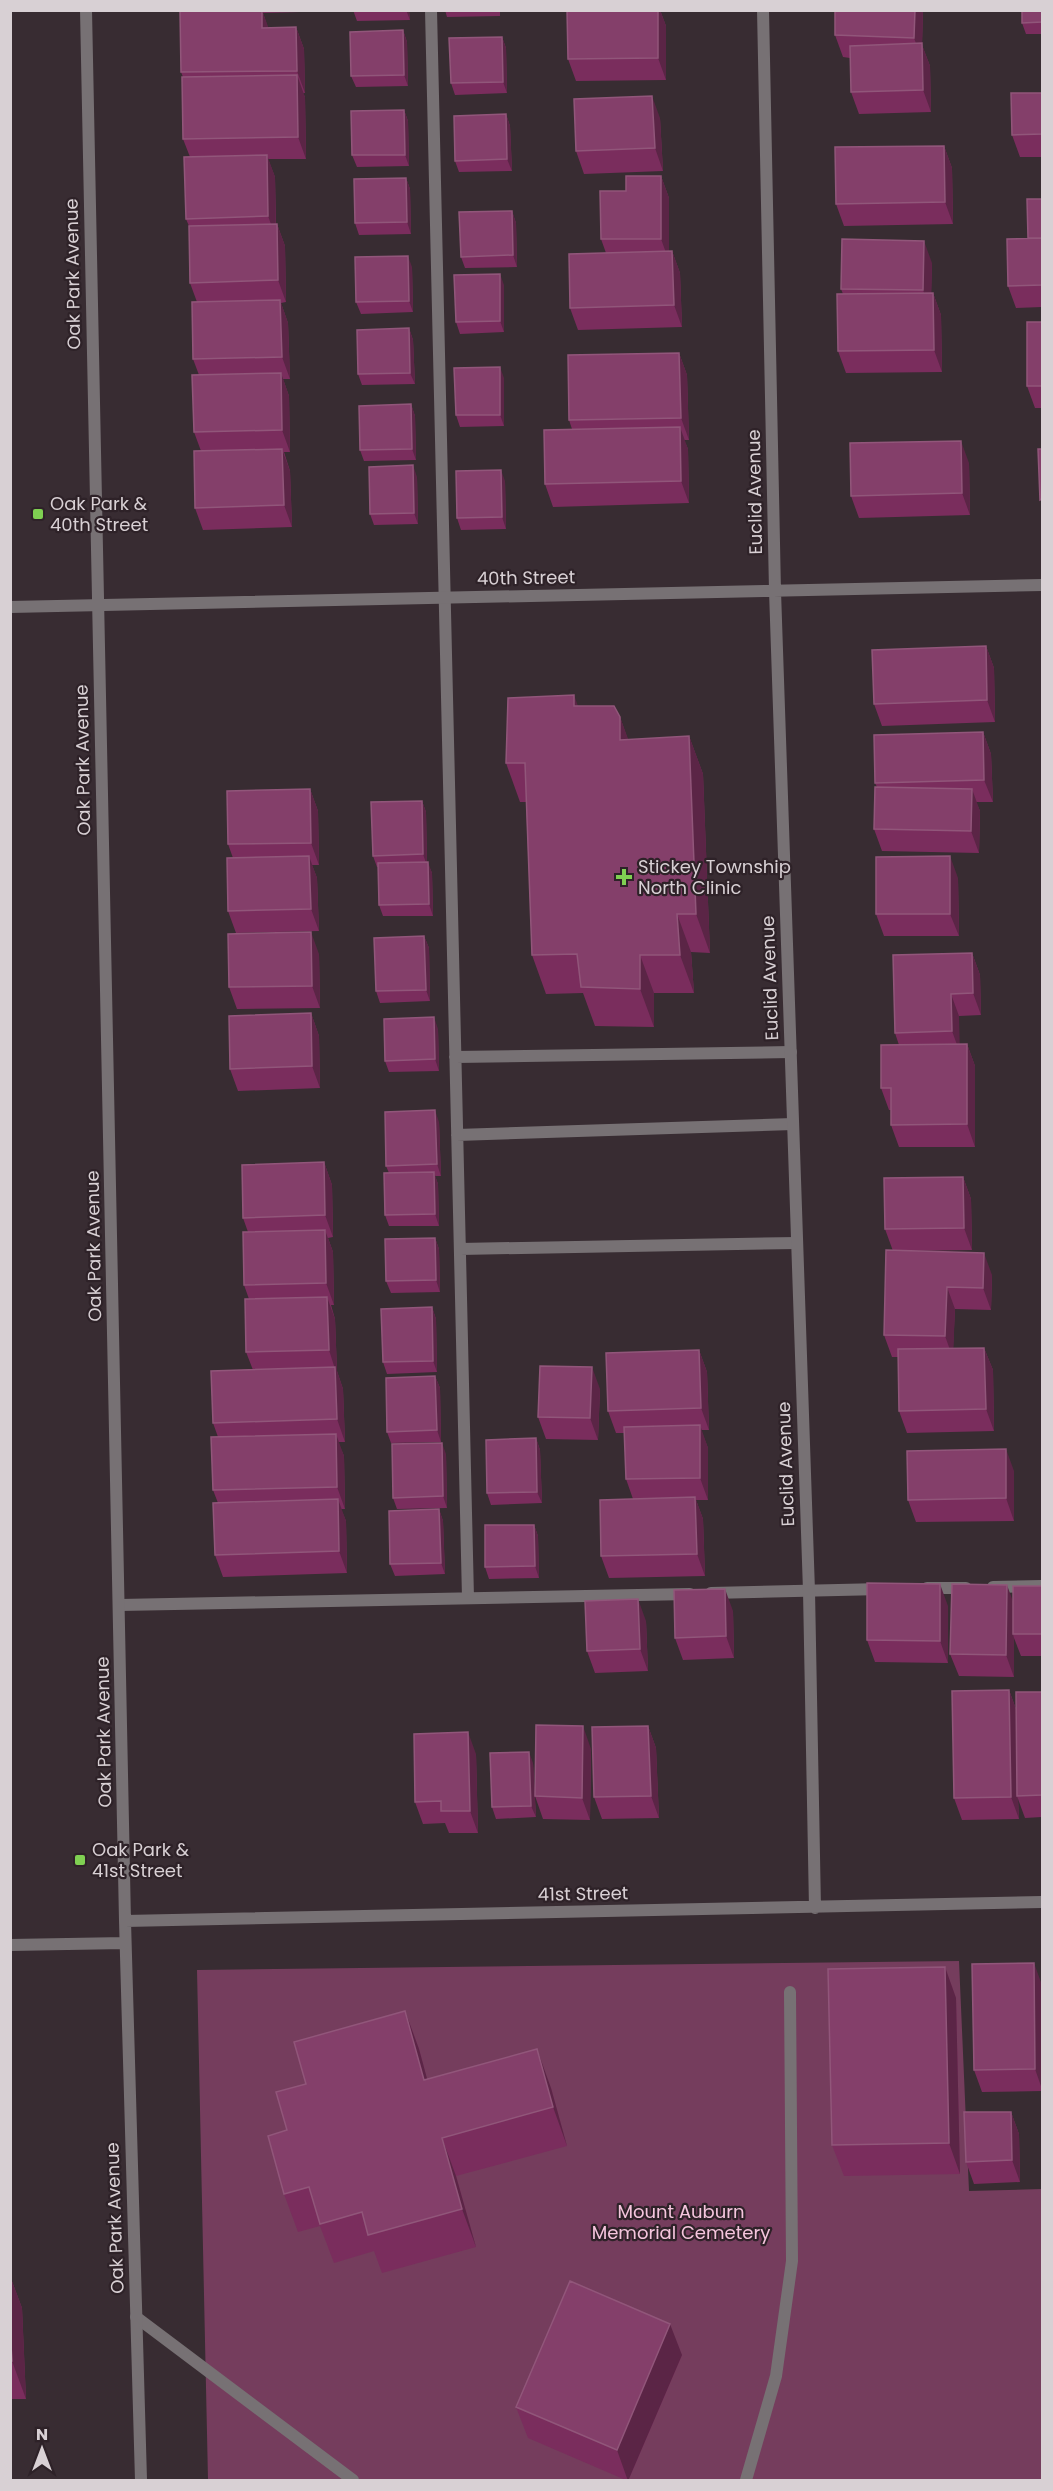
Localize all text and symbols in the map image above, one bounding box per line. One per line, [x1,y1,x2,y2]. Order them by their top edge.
street label: Oak Park Avenue [59,198,86,350]
street label: Euclid Avenue [741,429,768,555]
place label: Oak Park & 40th Street [50,491,148,537]
marker: Oak Park & 40th Street [31,507,45,521]
street label: 40th Street [477,564,575,591]
street label: Oak Park Avenue [69,684,96,836]
place label: Stickey Township North Clinic [638,854,791,900]
marker: Stickey Township North Clinic [615,868,633,886]
street label: Euclid Avenue [755,915,784,1041]
street label: Oak Park Avenue [80,1170,107,1322]
street label: Euclid Avenue [771,1401,800,1527]
street label: Oak Park Avenue [90,1656,117,1808]
place label: Oak Park & 41st Street [92,1837,190,1883]
marker: Oak Park & 41st Street [73,1853,87,1867]
street label: 41st Street [538,1880,628,1907]
street label: Oak Park Avenue [99,2142,130,2294]
park label: Mount Auburn Memorial Cemetery [592,2199,770,2245]
north arrow [12,2419,72,2479]
text: N [36,2423,48,2446]

